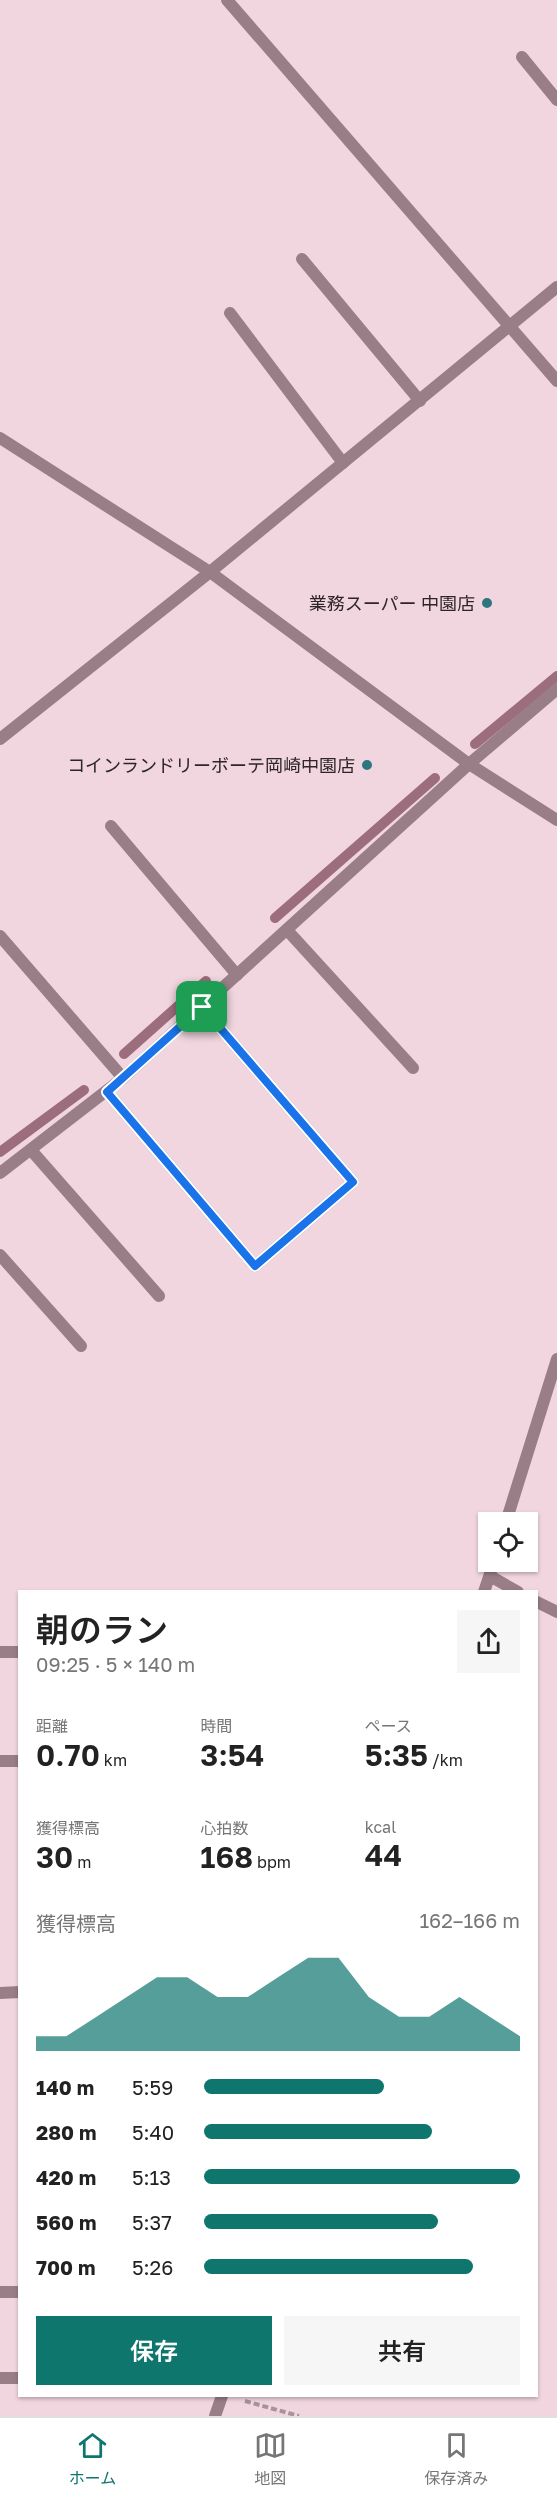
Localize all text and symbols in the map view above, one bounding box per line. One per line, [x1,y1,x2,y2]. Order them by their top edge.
place label: 業務スーパー 中園店 [309,592,475,614]
marker: 業務スーパー 中園店 [480,596,494,610]
place label: コインランドリーボーテ岡崎中園店 [67,754,355,776]
marker: コインランドリーボーテ岡崎中園店 [360,758,374,772]
pin [176,981,227,1032]
icon: arrive [185,990,218,1023]
map controls [478,1512,538,1572]
button: locate [478,1512,538,1572]
text: 朝のラン [36,1610,168,1649]
button: share [457,1610,520,1673]
text: 09:25 · 5 × 140 m [36,1652,195,1676]
text: 距離 [36,1716,68,1736]
text: 時間 [200,1716,232,1736]
text: ペース [365,1716,412,1736]
text: 0.70 [36,1737,100,1773]
text: 3:54 [200,1737,265,1773]
text: 5:35 [365,1737,428,1773]
text: km [100,1750,127,1770]
text: /km [428,1750,463,1770]
text: kcal [365,1817,396,1837]
text: 獲得標高 [36,1818,100,1838]
text: 心拍数 [200,1818,248,1838]
text: 44 [365,1837,402,1873]
text: 30 [36,1839,73,1875]
text: 168 [200,1839,253,1875]
text: m [73,1852,91,1872]
text: bpm [253,1852,291,1872]
text: 162–166 m [419,1908,520,1932]
text: 獲得標高 [36,1911,116,1935]
text: 140 m [36,2075,94,2099]
text: 5:59 [132,2075,173,2099]
text: 280 m [36,2120,97,2144]
text: 5:40 [132,2120,174,2144]
text: 420 m [36,2165,96,2189]
text: 5:13 [132,2165,171,2189]
text: 560 m [36,2210,96,2234]
text: 5:37 [132,2210,172,2234]
text: 700 m [36,2255,95,2279]
text: 5:26 [132,2255,173,2279]
button: 保存 [36,2316,272,2385]
button: 共有 [284,2316,520,2385]
tab: ホーム [69,2429,116,2489]
tab: 地図 [254,2429,287,2489]
tab: 保存済み [424,2429,488,2489]

